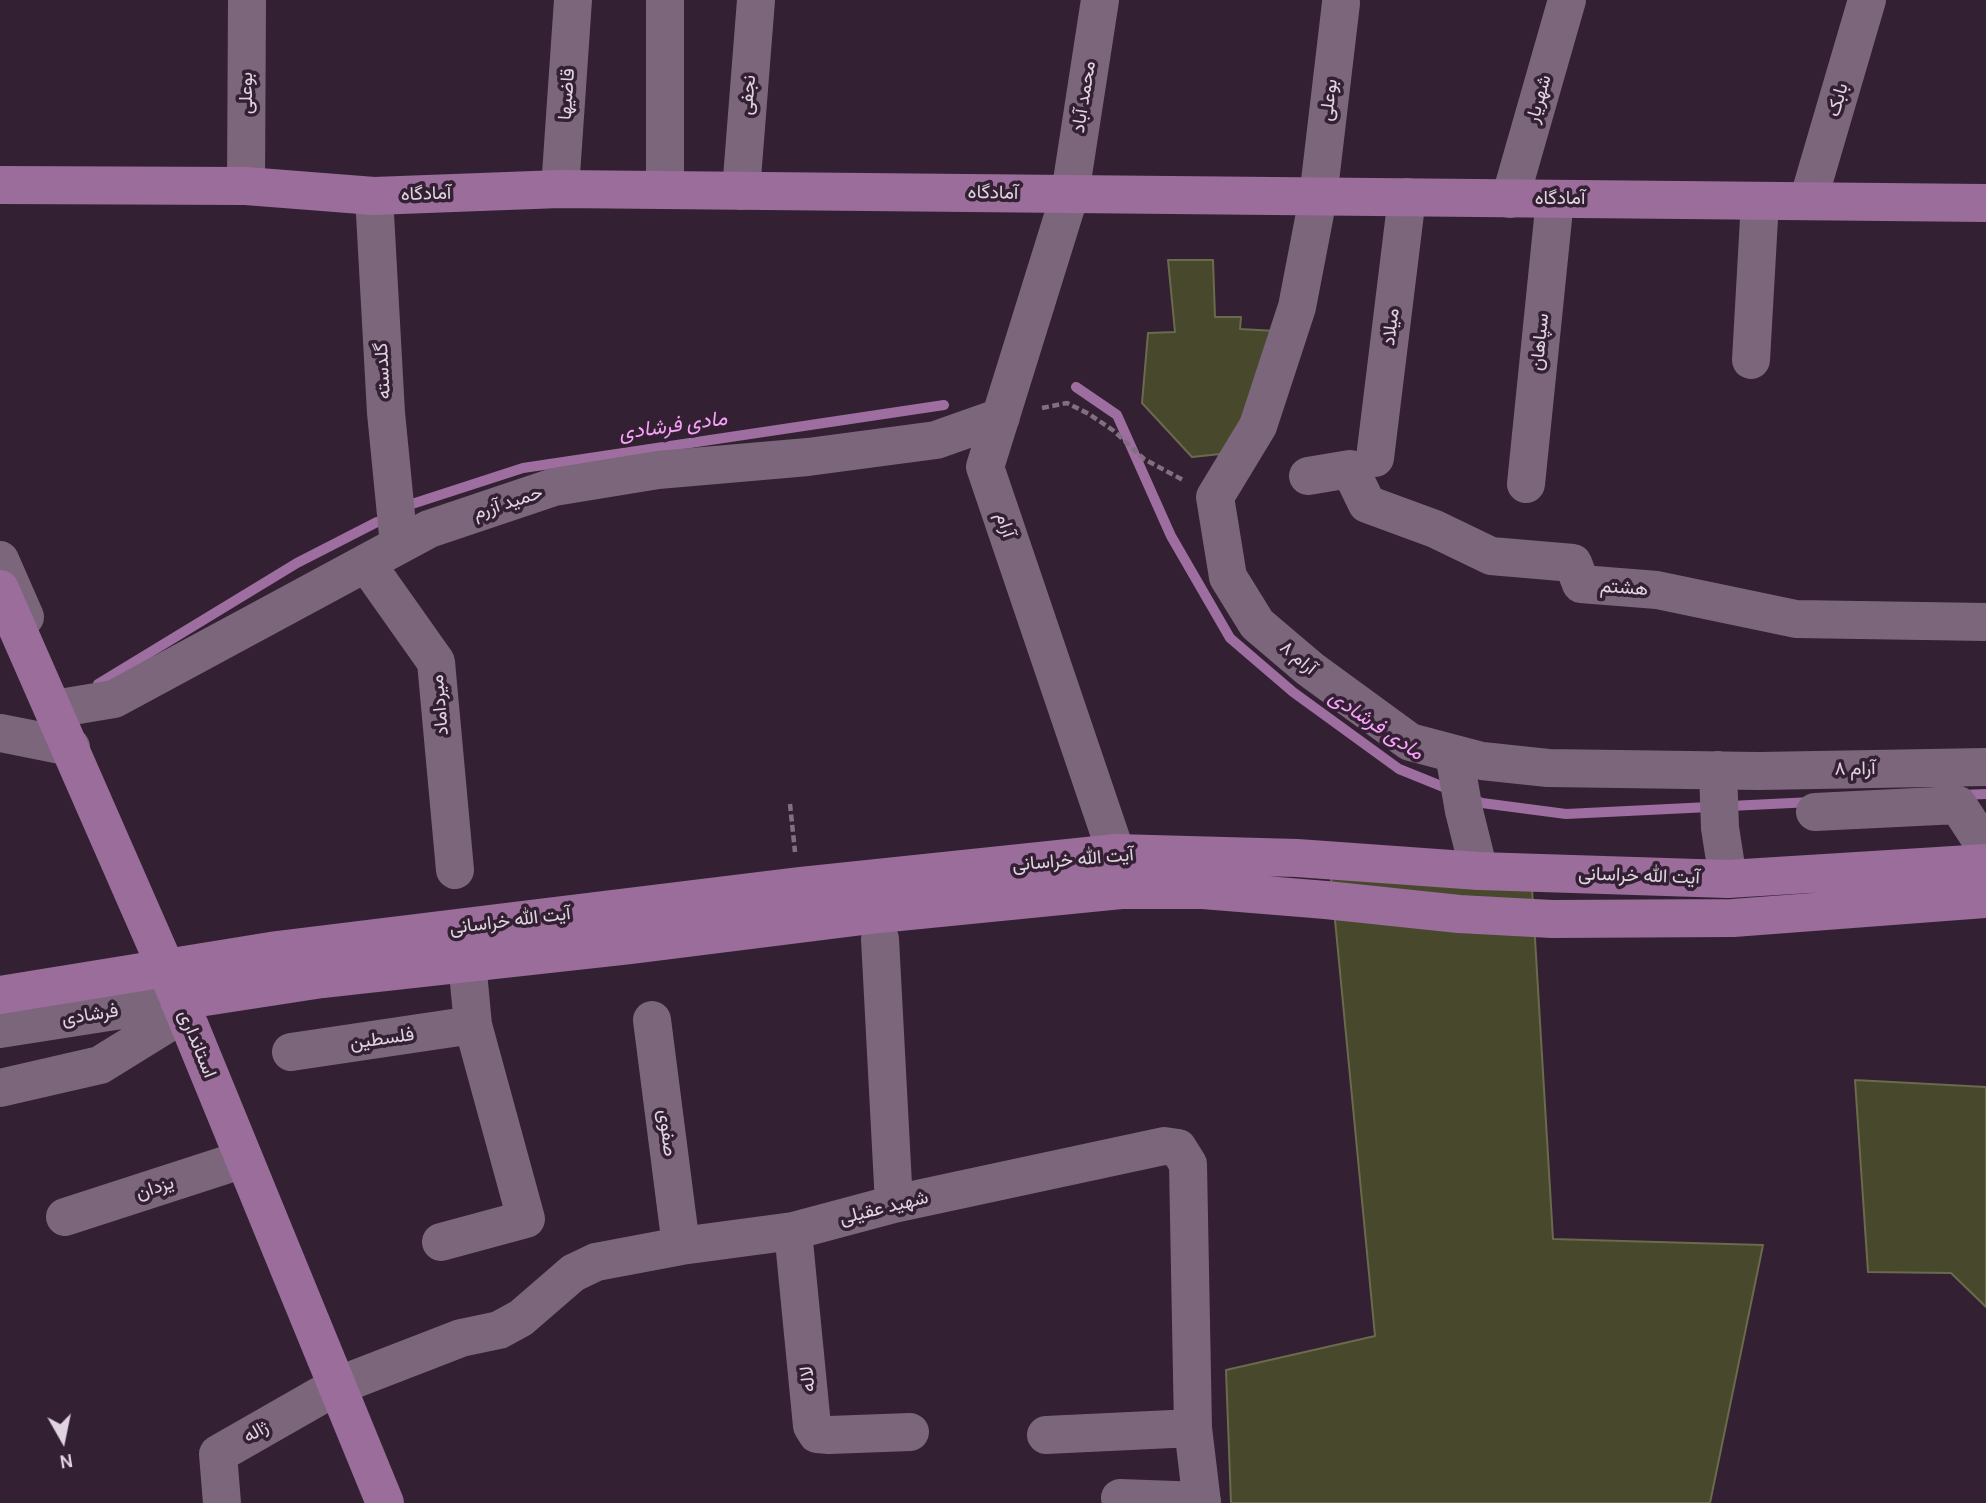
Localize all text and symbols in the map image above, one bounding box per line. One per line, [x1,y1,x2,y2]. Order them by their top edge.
street label: محمد آباد [1067,59,1101,135]
street label: قاضیها [554,67,580,121]
street label: بوعلی [236,72,258,114]
street label: شهریار [1521,72,1557,126]
street label: نجفی [735,74,761,116]
street label: بوعلی [1315,78,1343,122]
street label: بابک [1822,80,1854,120]
street label: آمادگاه [967,181,1019,205]
street label: آمادگاه [400,182,452,206]
street label: آمادگاه [1535,188,1585,210]
street label: میلاد [1377,307,1405,347]
street label: سپاهان [1526,312,1554,372]
street label: گلدسته [370,342,396,400]
water label: مادی فرشادی [617,406,729,446]
street label: حمید آزرم [470,481,546,525]
street label: آرام [990,509,1020,541]
street label: هشتم [1599,575,1649,601]
street label: ۸ آرام [1275,636,1321,680]
street label: میرداماد [426,674,454,736]
water label: مادی فرشادی [1324,684,1428,766]
street label: ۸ آرام [1834,757,1876,781]
street label: آیت الله خراسانی [1011,843,1135,877]
street label: آیت الله خراسانی [1578,862,1700,890]
street label: آیت الله خراسانی [448,902,572,940]
street label: فرشادی [60,999,120,1031]
street label: استانداری [173,1007,221,1081]
street label: فلسطین [348,1023,416,1055]
street label: صفوی [653,1108,681,1158]
street label: یزدان [133,1171,177,1205]
street label: شهید عقیلی [837,1186,931,1230]
street label: لاله [795,1365,821,1393]
north arrow [28,1405,98,1475]
street label: ژاله [239,1416,273,1448]
text: N [58,1449,75,1473]

